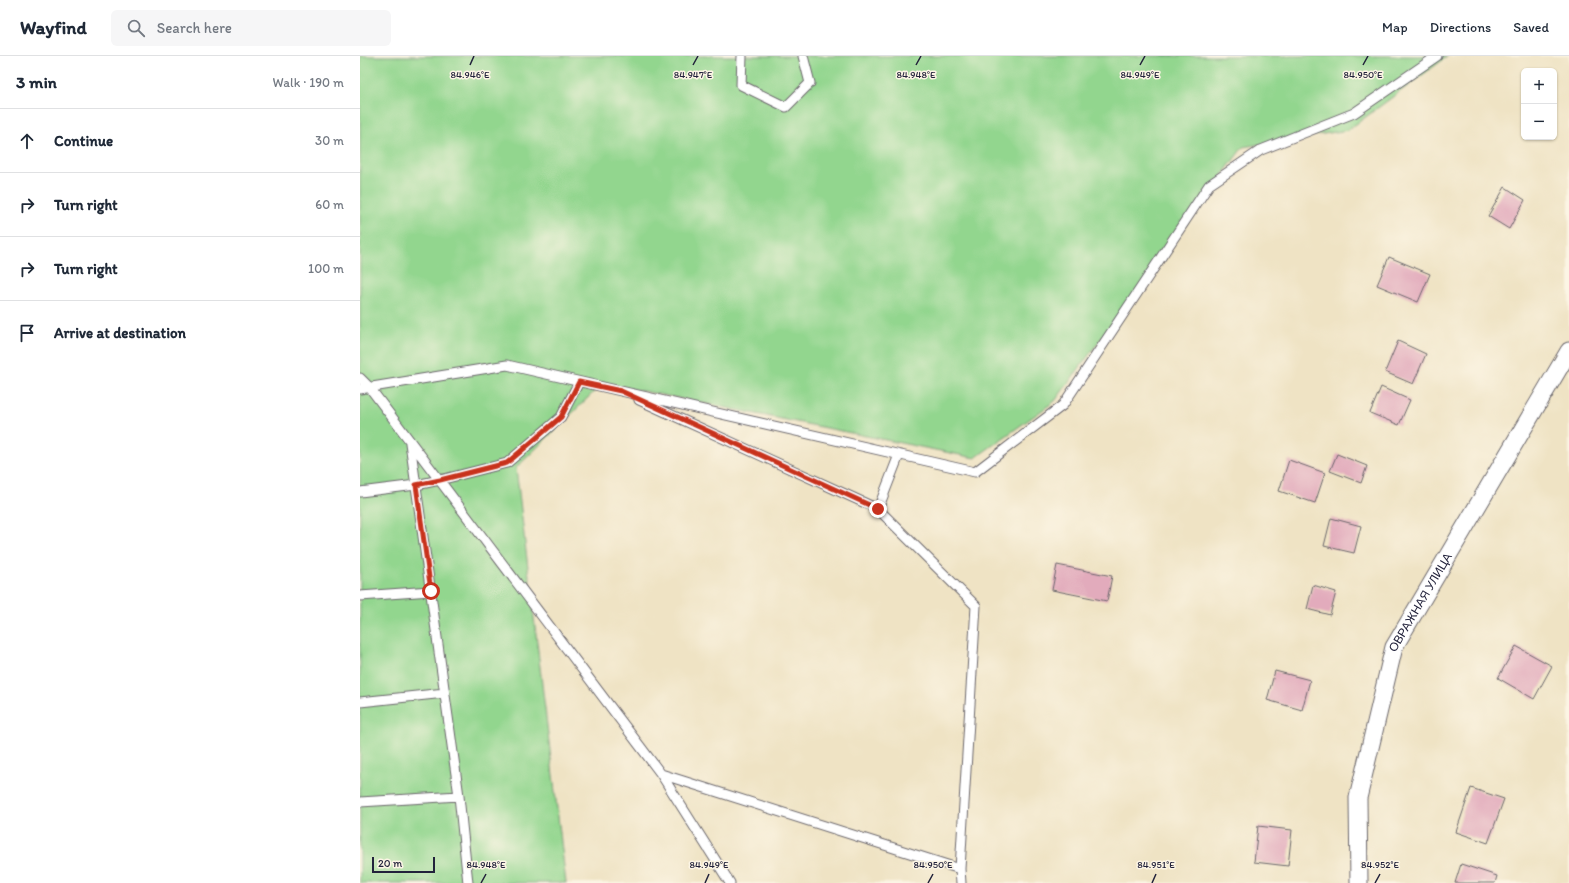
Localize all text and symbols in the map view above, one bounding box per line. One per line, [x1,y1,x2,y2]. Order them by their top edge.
search box [111,10,391,46]
text: Wayfind [20,16,87,39]
icon: search [125,17,147,39]
text: Search here [157,19,232,37]
text: Map [1382,19,1408,36]
text: Directions [1430,19,1491,36]
text: Saved [1513,19,1549,36]
text: 84.946°E [451,68,490,81]
text: 84.947°E [674,68,713,81]
text: 84.948°E [896,68,936,81]
text: 84.949°E [1121,68,1160,81]
text: 84.950°E [1343,68,1383,81]
map controls [1521,68,1557,140]
button: + [1521,68,1557,104]
text: 3 min [16,72,57,92]
text: Walk · 190 m [273,75,344,90]
button: − [1521,104,1557,140]
icon: ahead [16,130,38,152]
text: Continue [54,132,113,150]
text: 30 m [315,133,344,148]
icon: right [16,194,38,216]
text: Turn right [54,196,118,214]
text: 60 m [315,197,344,212]
icon: right [16,258,38,280]
text: Turn right [54,260,118,278]
text: 100 m [308,261,344,276]
icon: arrive [16,322,38,344]
text: Arrive at destination [54,324,186,342]
route end [869,500,887,518]
street label: ОВРАЖНАЯ УЛИЦА [1386,551,1455,654]
route start [422,582,440,600]
scale bar [372,855,435,874]
text: 20 m [378,857,402,870]
text: 84.948°E [466,858,506,871]
text: 84.949°E [690,858,729,871]
text: 84.950°E [913,858,953,871]
text: 84.951°E [1137,858,1175,871]
text: 84.952°E [1361,858,1400,871]

